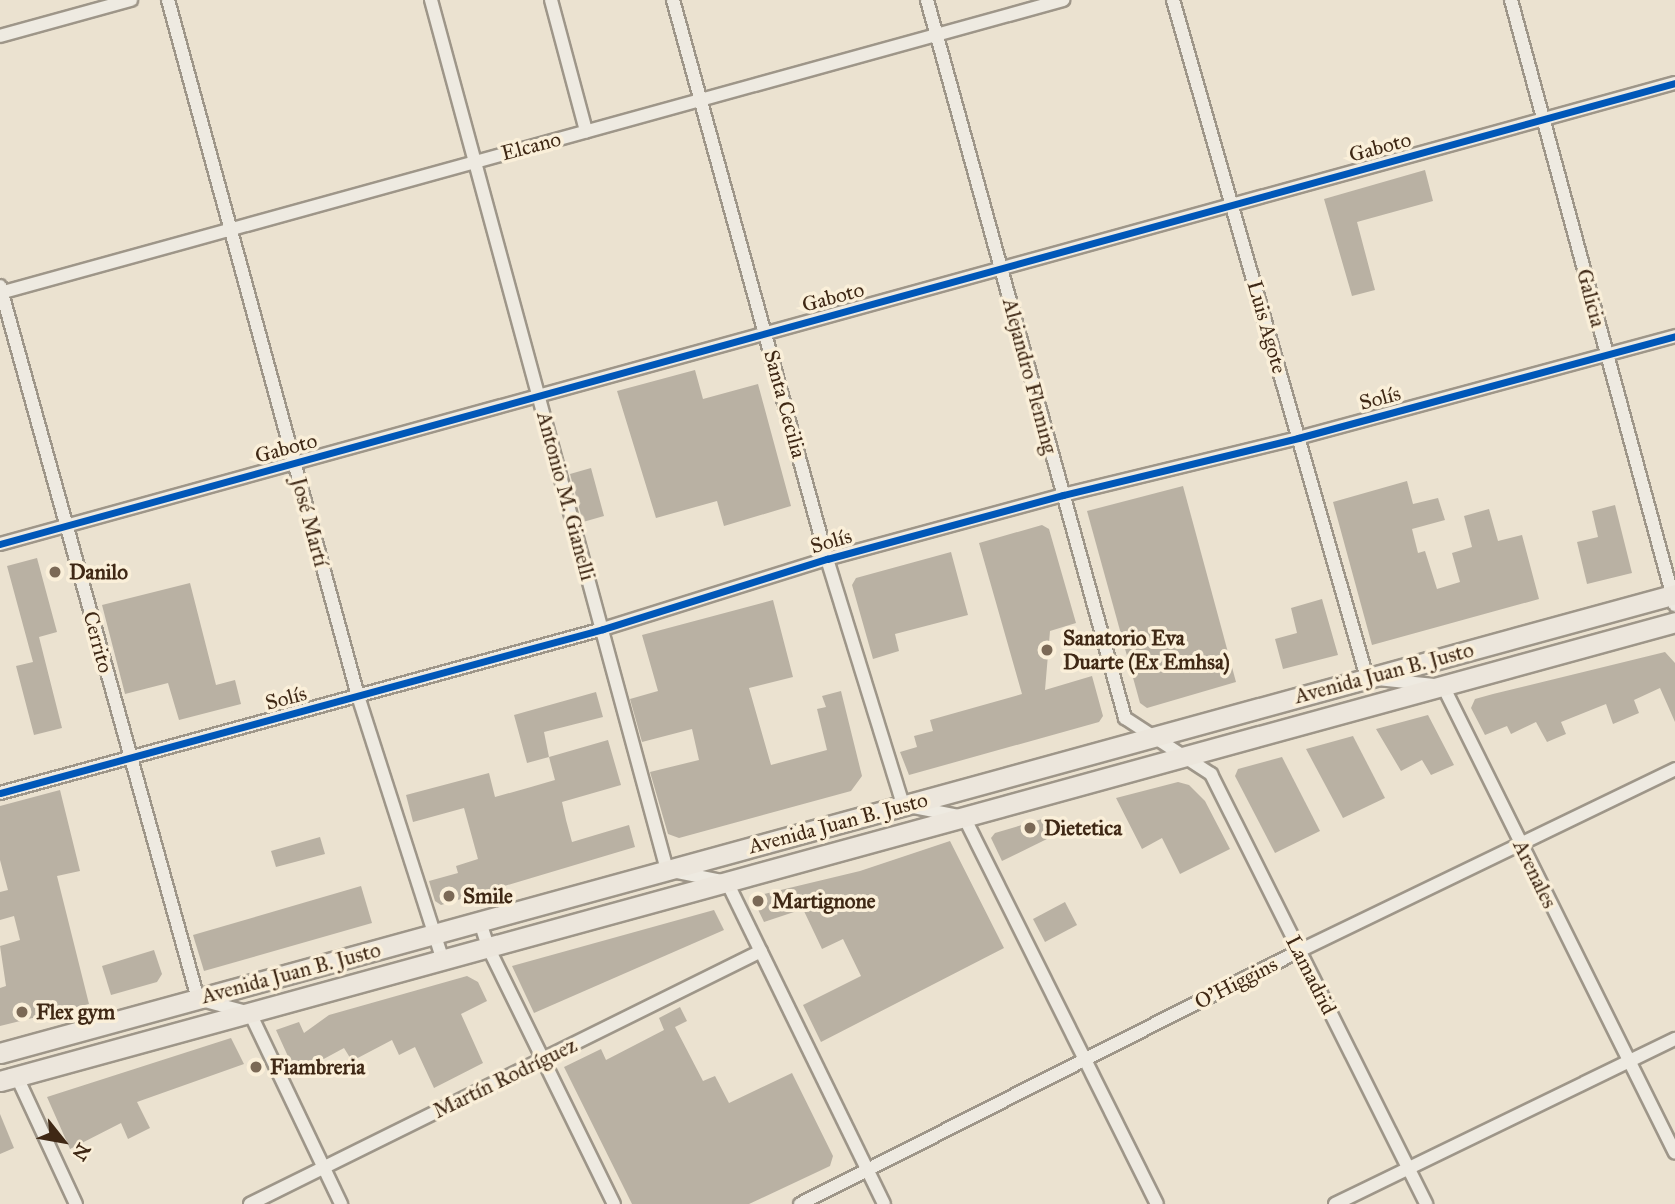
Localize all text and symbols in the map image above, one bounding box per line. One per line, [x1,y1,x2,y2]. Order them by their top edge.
street label: Elcano [499,126,563,166]
street label: Gaboto [1346,127,1414,167]
street label: Galicia [1571,266,1611,330]
street label: Gaboto [799,277,867,317]
street label: Luis Agote [1242,278,1292,376]
street label: Alejandro Fleming [997,295,1063,457]
street label: Santa Cecilia [758,347,812,461]
street label: Solís [1357,380,1403,416]
street label: Antonio M. Gianelli [531,409,601,583]
street label: Gaboto [252,428,320,468]
street label: José Martí [286,475,334,569]
street label: Solís [807,523,855,559]
place label: Danilo [69,559,128,585]
marker: Danilo [47,564,63,580]
street label: Cerrito [78,608,118,676]
place label: Sanatorio Eva Duarte (Ex Emhsa) [1063,625,1230,675]
street label: Avenida Juan B. Justo [1292,637,1476,709]
marker: Sanatorio Eva Duarte (Ex Emhsa) [1037,640,1057,660]
street label: Solís [263,680,309,716]
street label: Avenida Juan B. Justo [746,787,930,859]
place label: Dietetica [1044,815,1122,841]
marker: Dietetica [1022,820,1038,836]
street label: Arenales [1508,836,1562,912]
place label: Smile [463,883,513,909]
marker: Smile [441,888,457,904]
place label: Martignone [772,888,876,914]
marker: Martignone [750,893,766,909]
street label: Lamadrid [1280,931,1342,1019]
street label: Avenida Juan B. Justo [199,937,383,1009]
street label: O'Higgins [1190,951,1282,1015]
place label: Flex gym [36,999,115,1025]
marker: Flex gym [14,1004,30,1020]
street label: Martín Rodríguez [429,1032,581,1124]
place label: Fiambreria [270,1054,365,1080]
marker: Fiambreria [248,1059,264,1075]
north arrow [28,1106,98,1176]
text: N [67,1139,95,1165]

